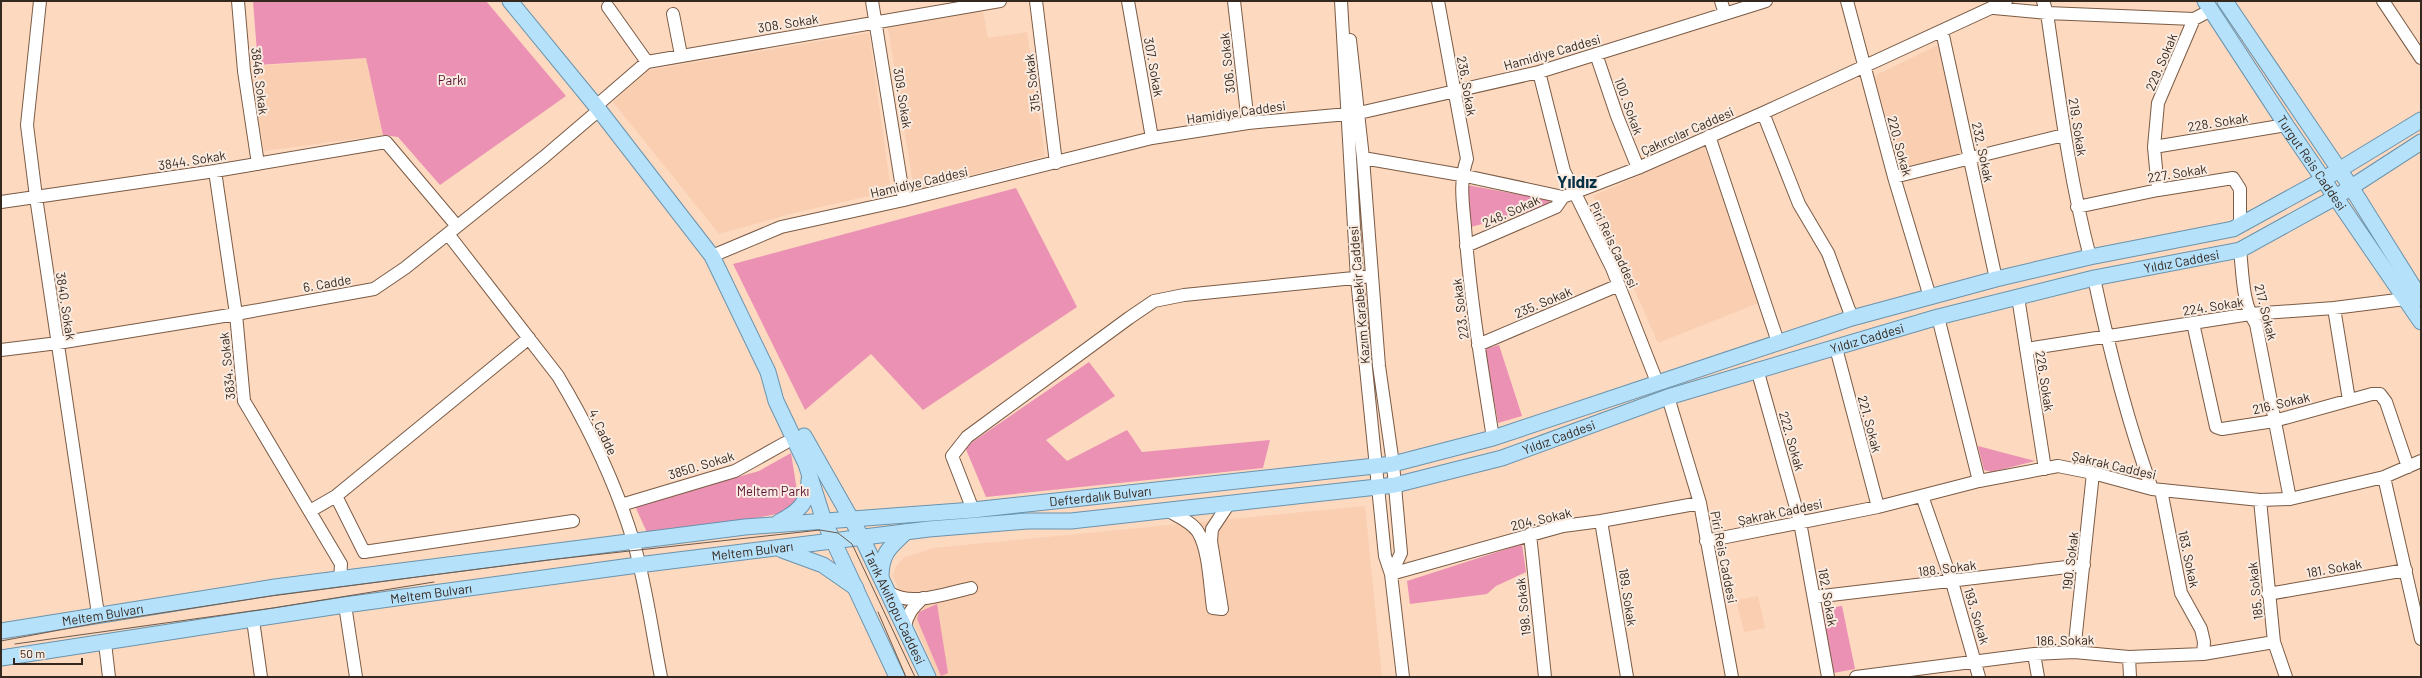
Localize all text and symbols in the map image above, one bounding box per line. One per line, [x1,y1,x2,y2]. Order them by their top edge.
street label: 308. Sokak [756,10,820,36]
street label: 229. Sokak [2142,30,2181,93]
street label: 306. Sokak [1216,31,1238,94]
street label: Hamidiye Caddesi [1502,31,1602,73]
street label: 307. Sokak [1141,36,1167,98]
street label: 3846. Sokak [248,46,272,116]
street label: 315. Sokak [1020,53,1043,113]
street label: 236. Sokak [1454,55,1480,118]
street label: 309. Sokak [890,66,916,130]
park label: Parkı [438,72,466,88]
street label: 100. Sokak [1611,75,1647,137]
street label: Hamidiye Caddesi [1185,97,1287,127]
street label: 219. Sokak [2066,97,2091,158]
street label: Çakırcılar Caddesi [1638,103,1736,159]
street label: 228. Sokak [2187,109,2250,135]
street label: Turgut Reis Caddesi [2274,112,2350,213]
street label: 220. Sokak [1884,114,1916,178]
street label: 232. Sokak [1969,121,1997,184]
street label: 3844. Sokak [157,147,227,173]
street label: 227. Sokak [2146,160,2208,186]
street label: Hamidiye Caddesi [869,163,969,201]
district label: Yıldız [1557,171,1597,191]
street label: 248. Sokak [1480,191,1543,231]
street label: Piri Reis Caddesi [1586,199,1642,291]
street label: Kazım Karabekir Caddesi [1345,225,1373,365]
street label: Yıldız Caddesi [2142,246,2221,276]
street label: 3840. Sokak [53,271,79,342]
street label: 6. Cadde [302,271,352,295]
street label: 223. Sokak [1448,277,1472,340]
street label: 217. Sokak [2251,282,2281,342]
street label: 235. Sokak [1512,283,1575,321]
street label: 224. Sokak [2181,293,2245,319]
street label: Yıldız Caddesi [1828,320,1906,357]
street label: 3834. Sokak [215,331,238,401]
street label: 226. Sokak [2032,350,2058,413]
street label: 216. Sokak [2251,389,2312,417]
street label: 221. Sokak [1855,394,1885,455]
street label: 4. Cadde [585,406,621,458]
street label: 222. Sokak [1776,409,1808,473]
street label: Yıldız Caddesi [1520,416,1597,458]
street label: 3850. Sokak [666,447,736,483]
street label: Şakrak Caddesi [2070,448,2158,482]
park label: Meltem Parkı [737,483,809,499]
street label: Defterdalık Bulvarı [1048,483,1152,510]
street label: Şakrak Caddesi [1736,495,1824,529]
street label: 204. Sokak [1509,504,1573,534]
street label: Piri Reis Caddesi [1707,509,1741,605]
street label: 183. Sokak [2175,529,2203,590]
street label: 190. Sokak [2058,530,2082,591]
street label: Meltem Bulvarı [711,538,794,564]
street label: Tarık Akıltopu Caddesi [861,548,929,667]
street label: 181. Sokak [2305,555,2363,581]
street label: 188. Sokak [1917,556,1978,580]
street label: 185. Sokak [2244,561,2266,621]
street label: 189. Sokak [1616,567,1641,628]
street label: 182. Sokak [1815,567,1841,628]
street label: 198. Sokak [1512,577,1534,637]
street label: Meltem Bulvarı [389,580,473,607]
street label: 193. Sokak [1961,586,1993,647]
street label: Meltem Bulvarı [61,600,145,629]
street label: 186. Sokak [2036,631,2095,649]
scale bar [14,640,82,666]
text: 50 m [20,646,45,660]

